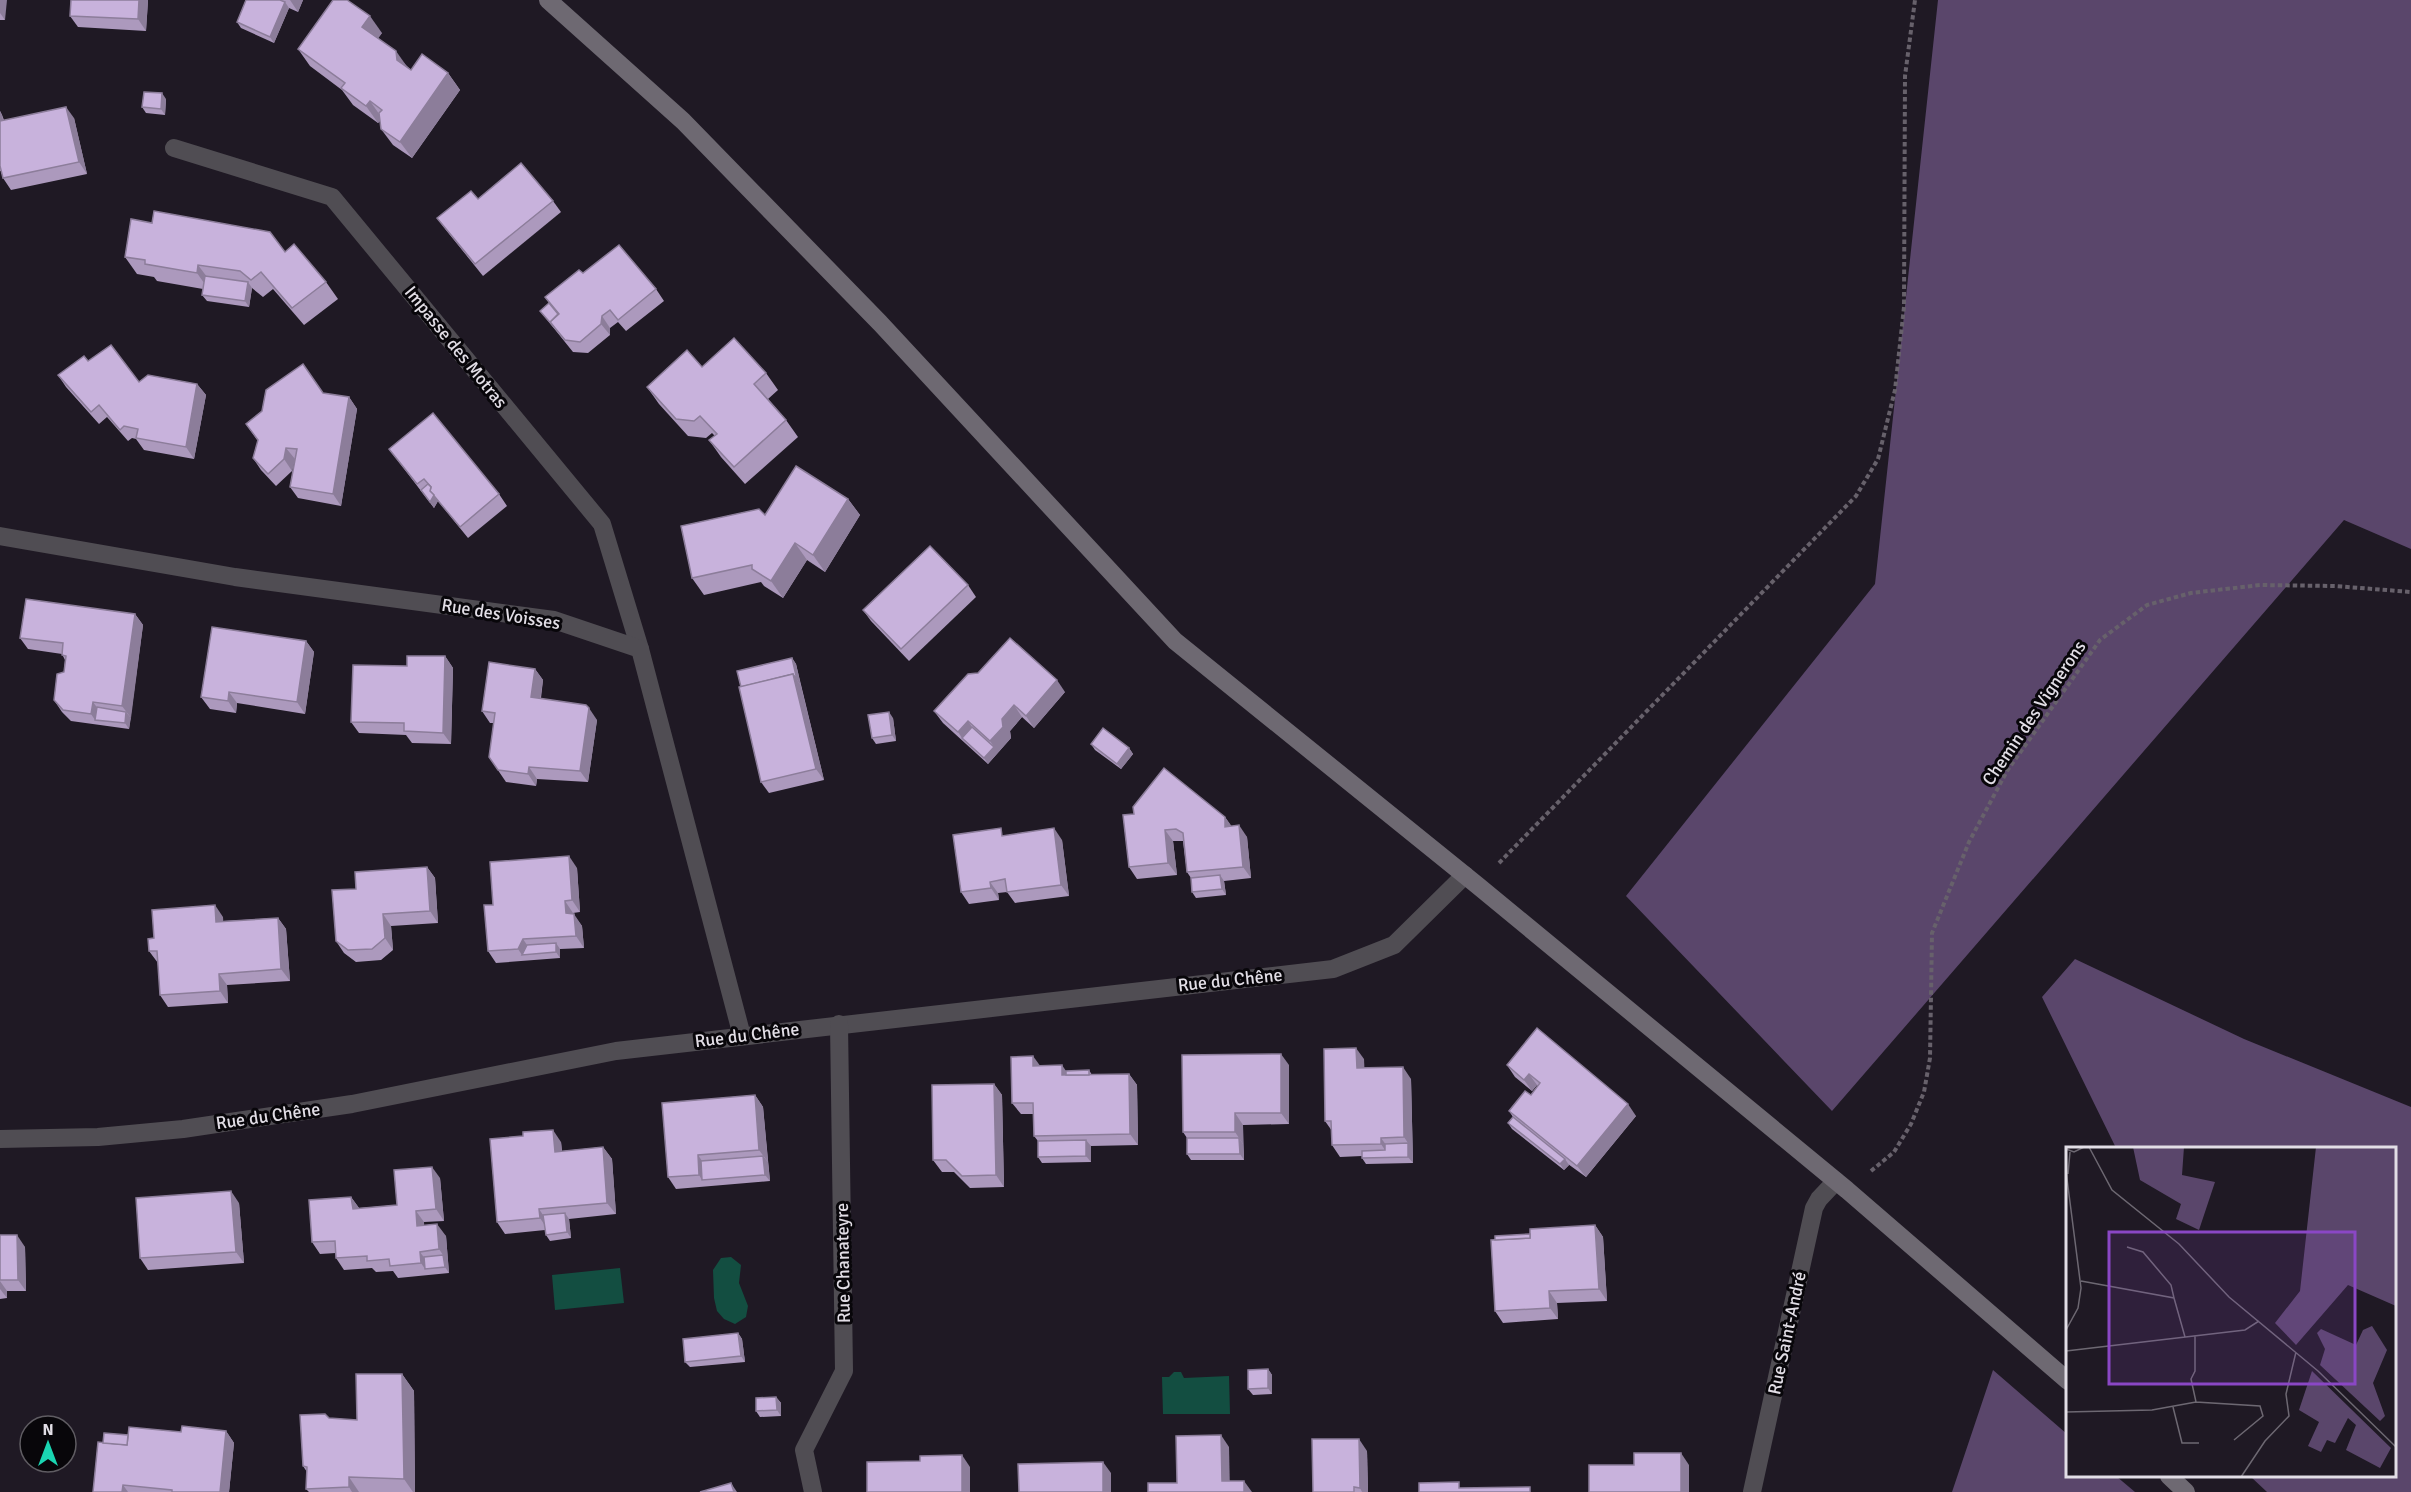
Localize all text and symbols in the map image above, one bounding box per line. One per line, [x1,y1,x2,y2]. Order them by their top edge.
street label: Impasse des Motras [400,281,512,413]
street label: Rue des Voisses [440,594,562,634]
street label: Chemin des Vignerons [1977,636,2091,790]
street label: Rue du Chêne [1177,964,1283,996]
street label: Rue du Chêne [694,1018,800,1052]
street label: Rue du Chêne [214,1098,322,1134]
inset map [2066,1147,2396,1477]
street label: Rue Chanateyre [831,1203,855,1323]
street label: Rue Saint-André [1763,1269,1811,1397]
north arrow [18,1414,78,1474]
text: N [42,1420,54,1440]

